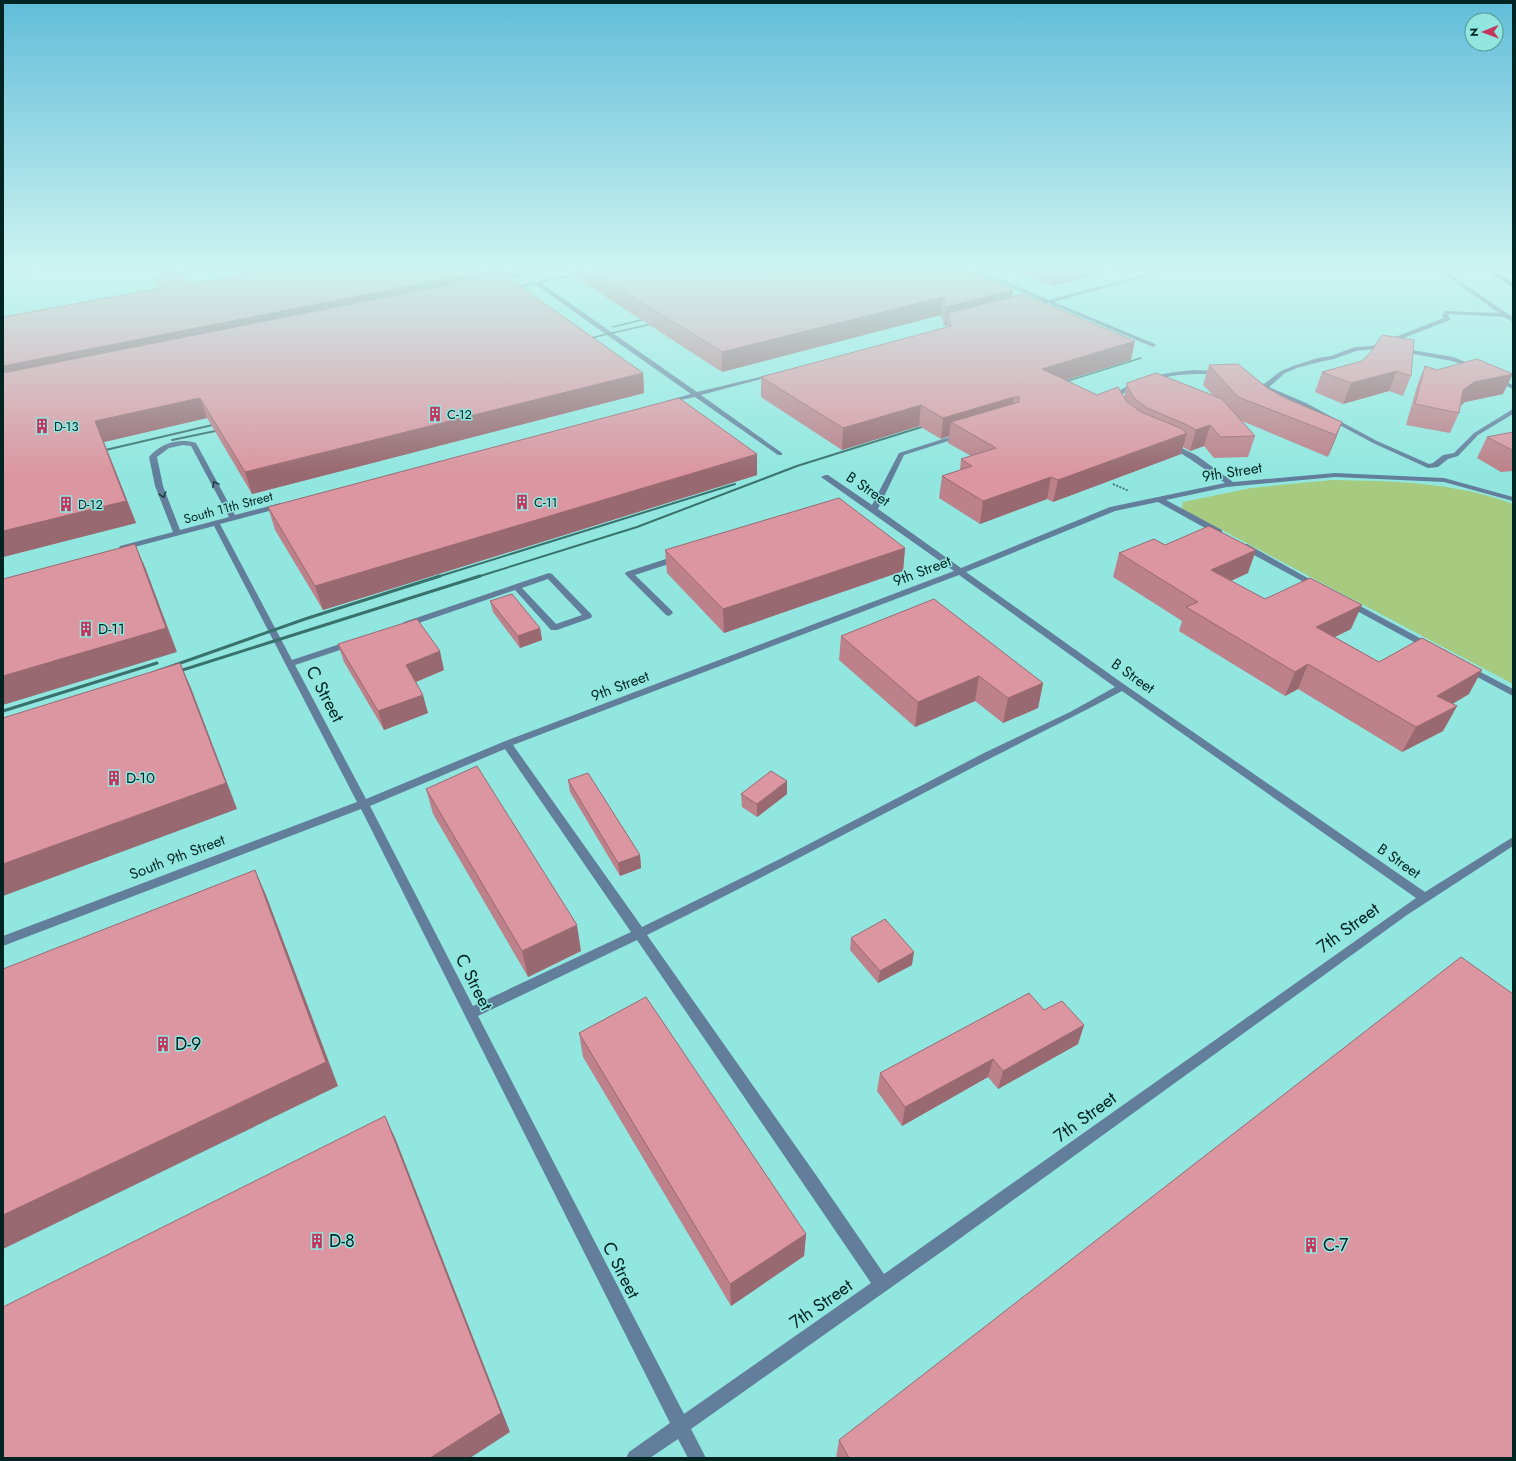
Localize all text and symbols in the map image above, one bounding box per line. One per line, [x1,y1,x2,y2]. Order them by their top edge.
north arrow [1464,12,1504,52]
text: N [1466,28,1482,37]
building icon: C-12 [426,405,444,423]
place label: C-12 [447,405,472,424]
building icon: D-13 [33,417,51,435]
place label: D-13 [54,417,79,436]
street label: 9th Street [1200,456,1264,488]
street label: B Street [842,466,895,512]
one-way arrow [212,481,220,488]
street label: South 11th Street [181,486,276,528]
one-way arrow [158,491,167,498]
building icon: C-11 [513,493,531,511]
place label: C-11 [534,493,557,512]
building icon: D-12 [57,495,75,513]
place label: D-12 [78,495,103,514]
street label: 9th Street [890,550,955,592]
place label: D-11 [98,618,125,640]
building icon: D-11 [77,620,95,638]
street label: B Street [1107,653,1160,699]
street label: C Street [299,661,351,727]
street label: 9th Street [588,665,653,707]
place label: D-10 [126,767,155,789]
building icon: D-10 [105,769,123,787]
street label: South 9th Street [126,829,228,885]
street label: B Street [1373,838,1426,884]
street label: 7th Street [1311,896,1385,960]
street label: C Street [449,949,500,1016]
place label: D-9 [175,1031,201,1057]
building icon: D-9 [154,1035,172,1053]
street label: 7th Street [1048,1085,1122,1149]
place label: D-8 [329,1228,355,1254]
building icon: D-8 [308,1232,326,1250]
place label: C-7 [1323,1232,1349,1258]
building icon: C-7 [1302,1236,1320,1254]
street label: C Street [596,1237,647,1304]
street label: 7th Street [784,1272,858,1335]

